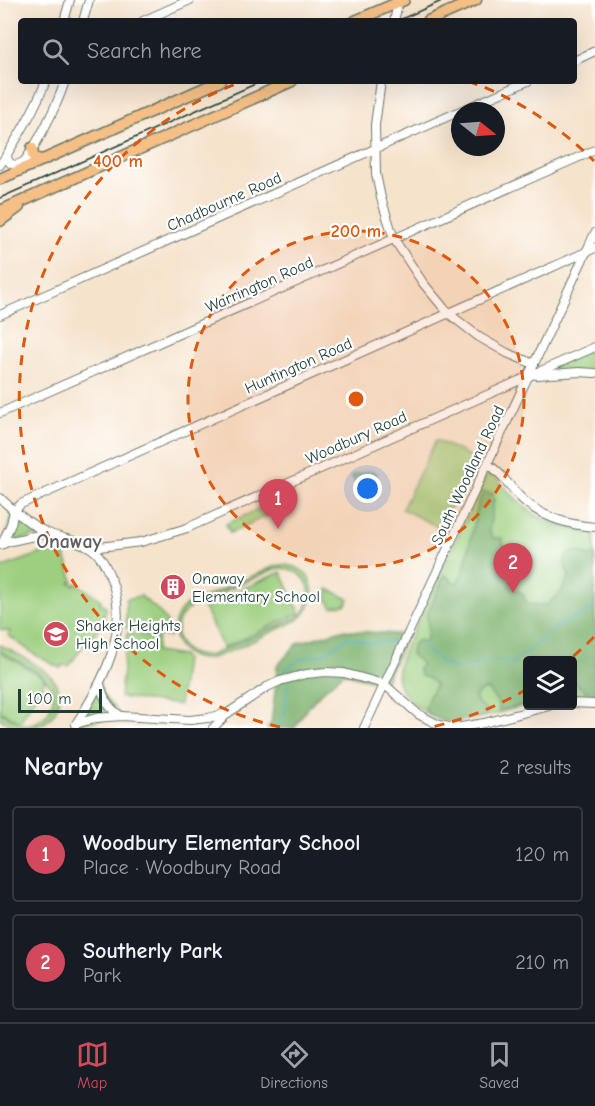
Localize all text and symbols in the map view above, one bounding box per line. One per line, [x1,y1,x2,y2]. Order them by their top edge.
search box [18,18,577,84]
icon: search [39,35,72,68]
text: Search here [87,38,202,64]
north arrow [451,102,505,156]
text: 400 m [93,151,143,172]
street label: Chadbourne Road [164,169,284,235]
text: 200 m [331,221,381,242]
street label: Warrington Road [203,253,316,317]
street label: Huntington Road [242,334,355,398]
centre of rings [346,389,366,409]
street label: South Woodland Road [428,403,508,548]
street label: Woodbury Road [303,408,410,468]
your location [353,474,382,503]
pin: 1 [258,480,298,529]
district label: Onaway [36,530,103,553]
pin: 2 [494,544,532,593]
place label: Onaway Elementary School [192,570,320,606]
building icon: Onaway Elementary School [158,572,188,602]
place label: Shaker Heights High School [76,617,181,653]
school or university icon: Shaker Heights High School [41,619,71,649]
map controls [523,656,577,710]
button: layers [523,656,577,710]
scale bar [18,686,102,714]
text: 100 m [27,690,71,708]
text: Nearby [24,752,103,782]
text: 2 results [499,756,571,779]
text: Woodbury Elementary School [83,830,361,856]
text: 1 [42,843,49,866]
text: 120 m [515,843,569,866]
text: Place · Woodbury Road [83,856,281,879]
text: Southerly Park [83,938,222,964]
text: 2 [41,951,50,974]
text: 210 m [515,951,569,974]
text: Park [83,964,121,987]
tab: Map [76,1038,109,1092]
tab: Directions [260,1038,328,1092]
tab: Saved [479,1038,519,1092]

